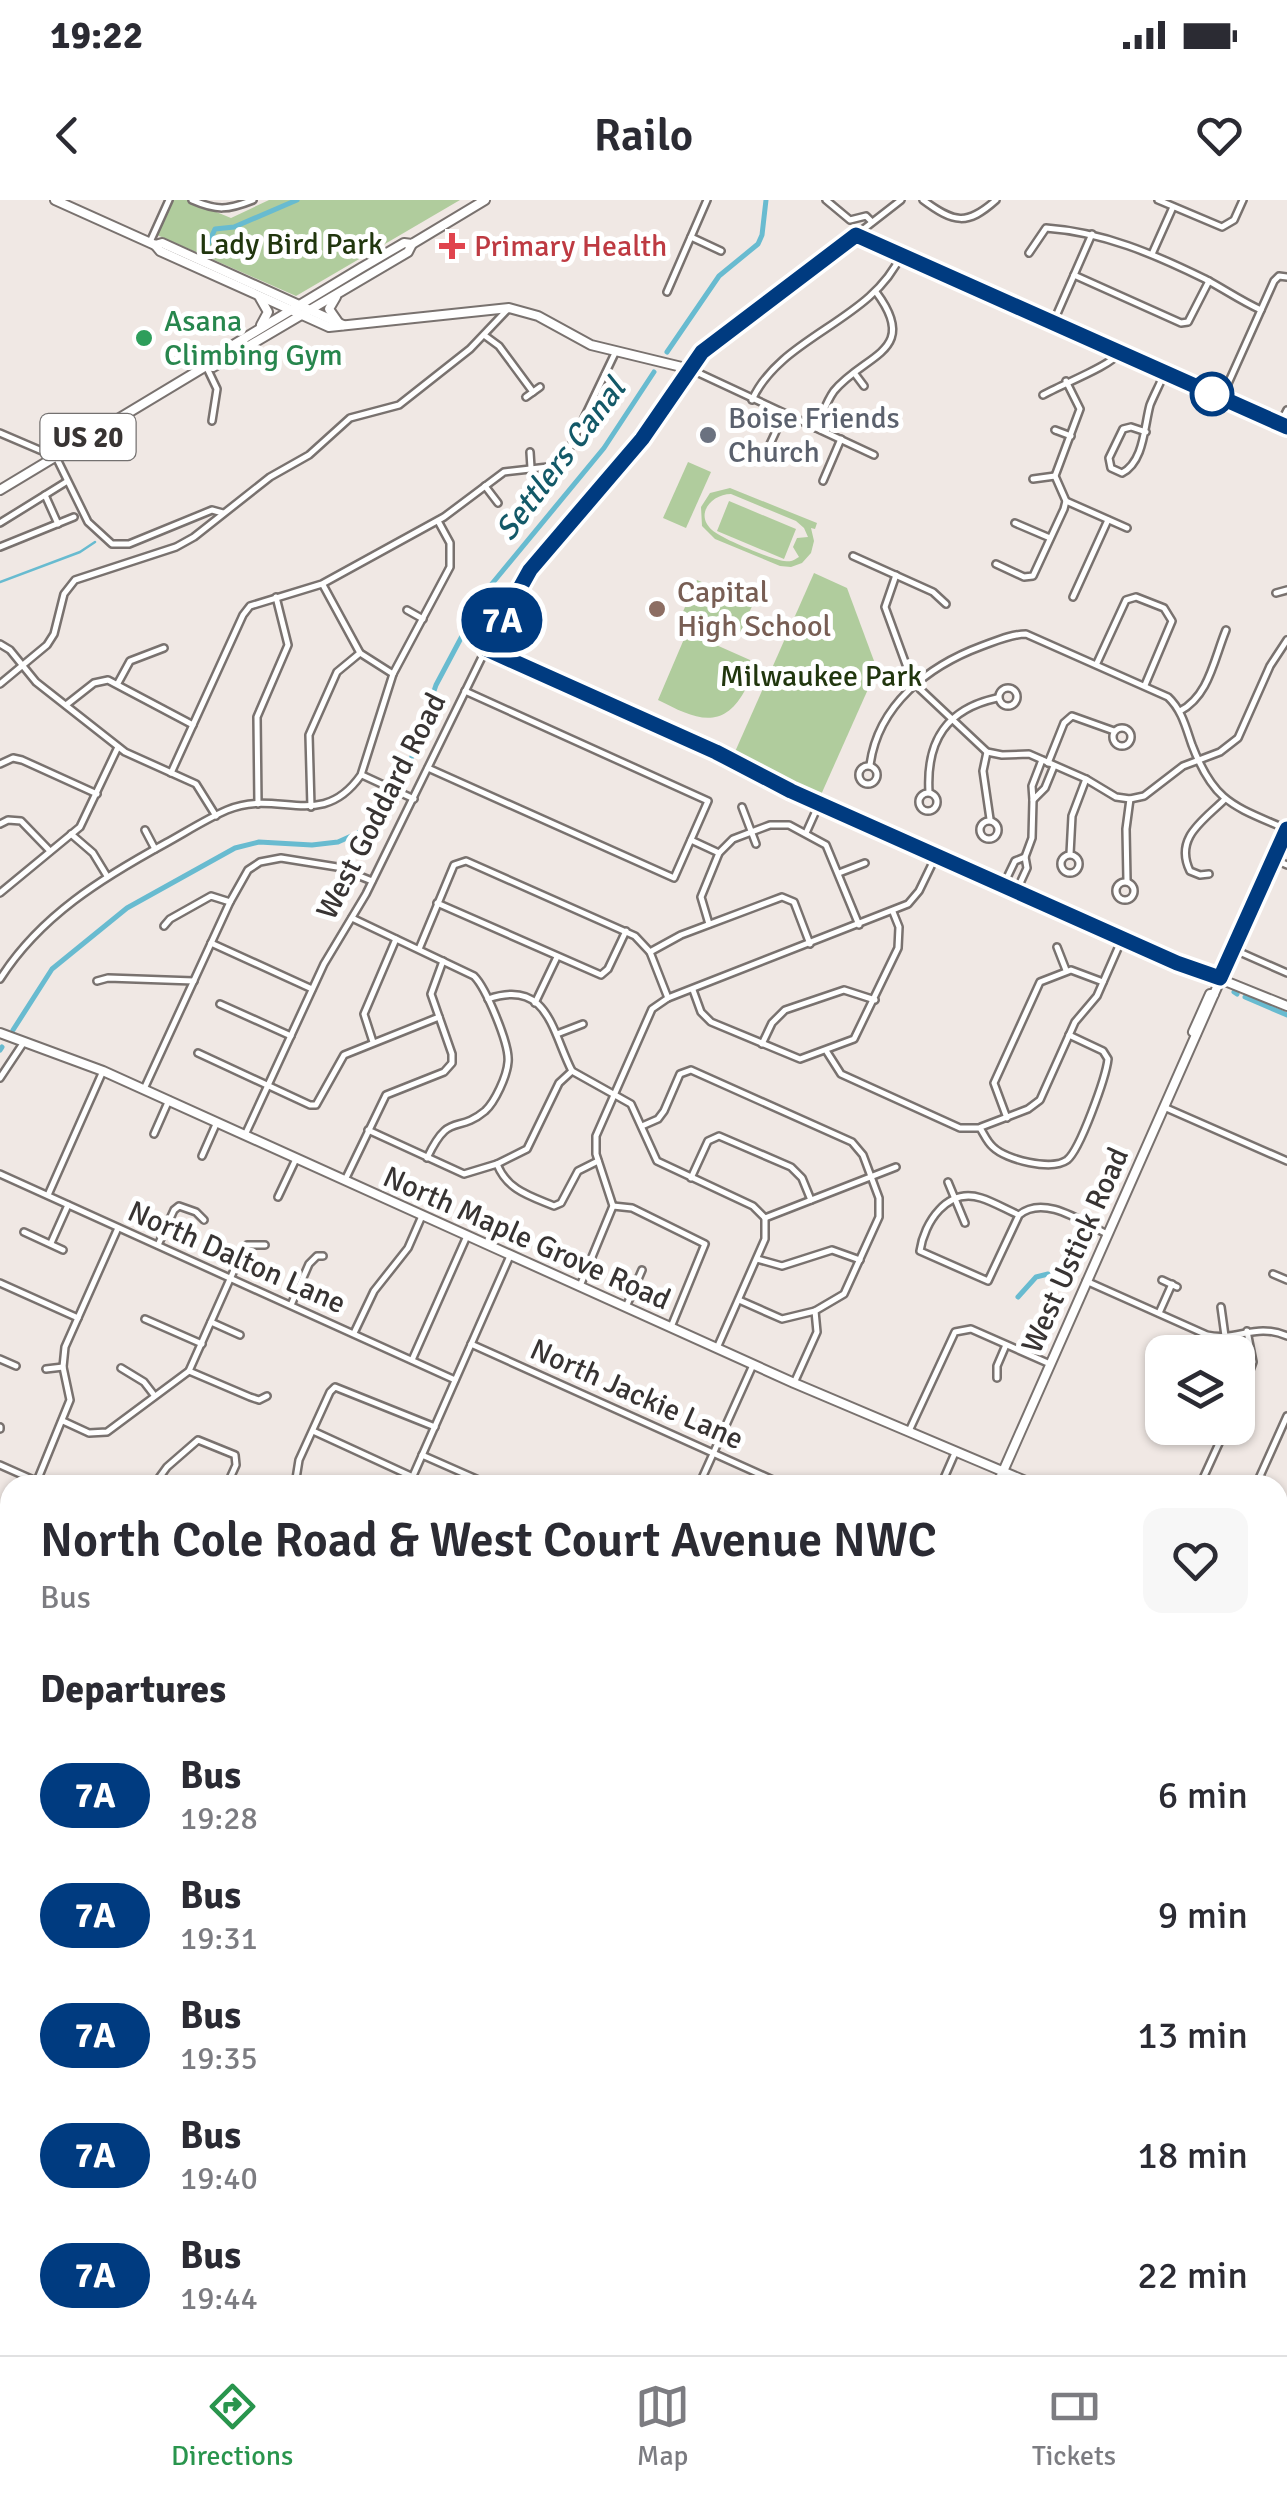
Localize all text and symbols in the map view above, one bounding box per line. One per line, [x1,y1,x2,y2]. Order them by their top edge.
text: 19:22 [50,12,143,59]
icon: back [40,108,95,163]
text: Railo [594,108,693,163]
icon: heart [1192,108,1247,163]
park label: Lady Bird Park [199,226,383,263]
place label: Primary Health [474,228,667,265]
marker: Primary Health [439,233,465,259]
place label: Asana Climbing Gym [164,303,343,374]
marker: Asana Climbing Gym [133,327,155,349]
water label: Settlers Canal [487,369,635,548]
unlabelled marker [1191,373,1233,415]
place label: Boise Friends Church [728,400,900,471]
road number: US 20 [41,414,136,460]
marker: Boise Friends Church [697,424,719,446]
place label: Capital High School [677,574,831,645]
line badge: 7A [457,588,547,652]
marker: Capital High School [646,598,668,620]
text: 7A [481,599,523,642]
park label: Milwaukee Park [720,658,922,695]
street label: West Goddard Road [308,687,454,926]
street label: West Ustick Road [1014,1142,1137,1359]
street label: North Maple Grove Road [377,1158,676,1319]
street label: North Dalton Lane [122,1193,351,1322]
street label: North Jackie Lane [524,1331,749,1458]
map controls [1145,1335,1255,1445]
button: layers [1145,1335,1255,1445]
button: heart [1143,1508,1248,1613]
text: North Cole Road & West Court Avenue NWC [40,1511,937,1570]
text: Bus [40,1578,91,1617]
text: Departures [40,1666,226,1713]
text: Bus [180,1752,241,1799]
text: 6 min [1158,1772,1248,1819]
text: 7A [74,1774,116,1817]
text: 19:28 [180,1799,258,1838]
text: Bus [180,1872,241,1919]
text: 9 min [1158,1892,1248,1939]
text: 7A [74,1894,116,1937]
text: 19:31 [180,1919,258,1958]
text: Bus [180,1992,241,2039]
text: 13 min [1137,2012,1248,2059]
text: 7A [74,2014,116,2057]
text: 19:35 [180,2039,258,2078]
text: Bus [180,2112,241,2159]
text: 18 min [1137,2132,1248,2179]
text: 7A [74,2134,116,2177]
text: 19:40 [180,2159,258,2198]
text: Bus [180,2232,241,2279]
text: 22 min [1137,2252,1248,2299]
text: 7A [74,2254,116,2297]
text: 19:44 [180,2279,258,2318]
tab: Directions [171,2379,293,2473]
tab: Map [635,2379,690,2473]
tab: Tickets [1032,2379,1116,2473]

